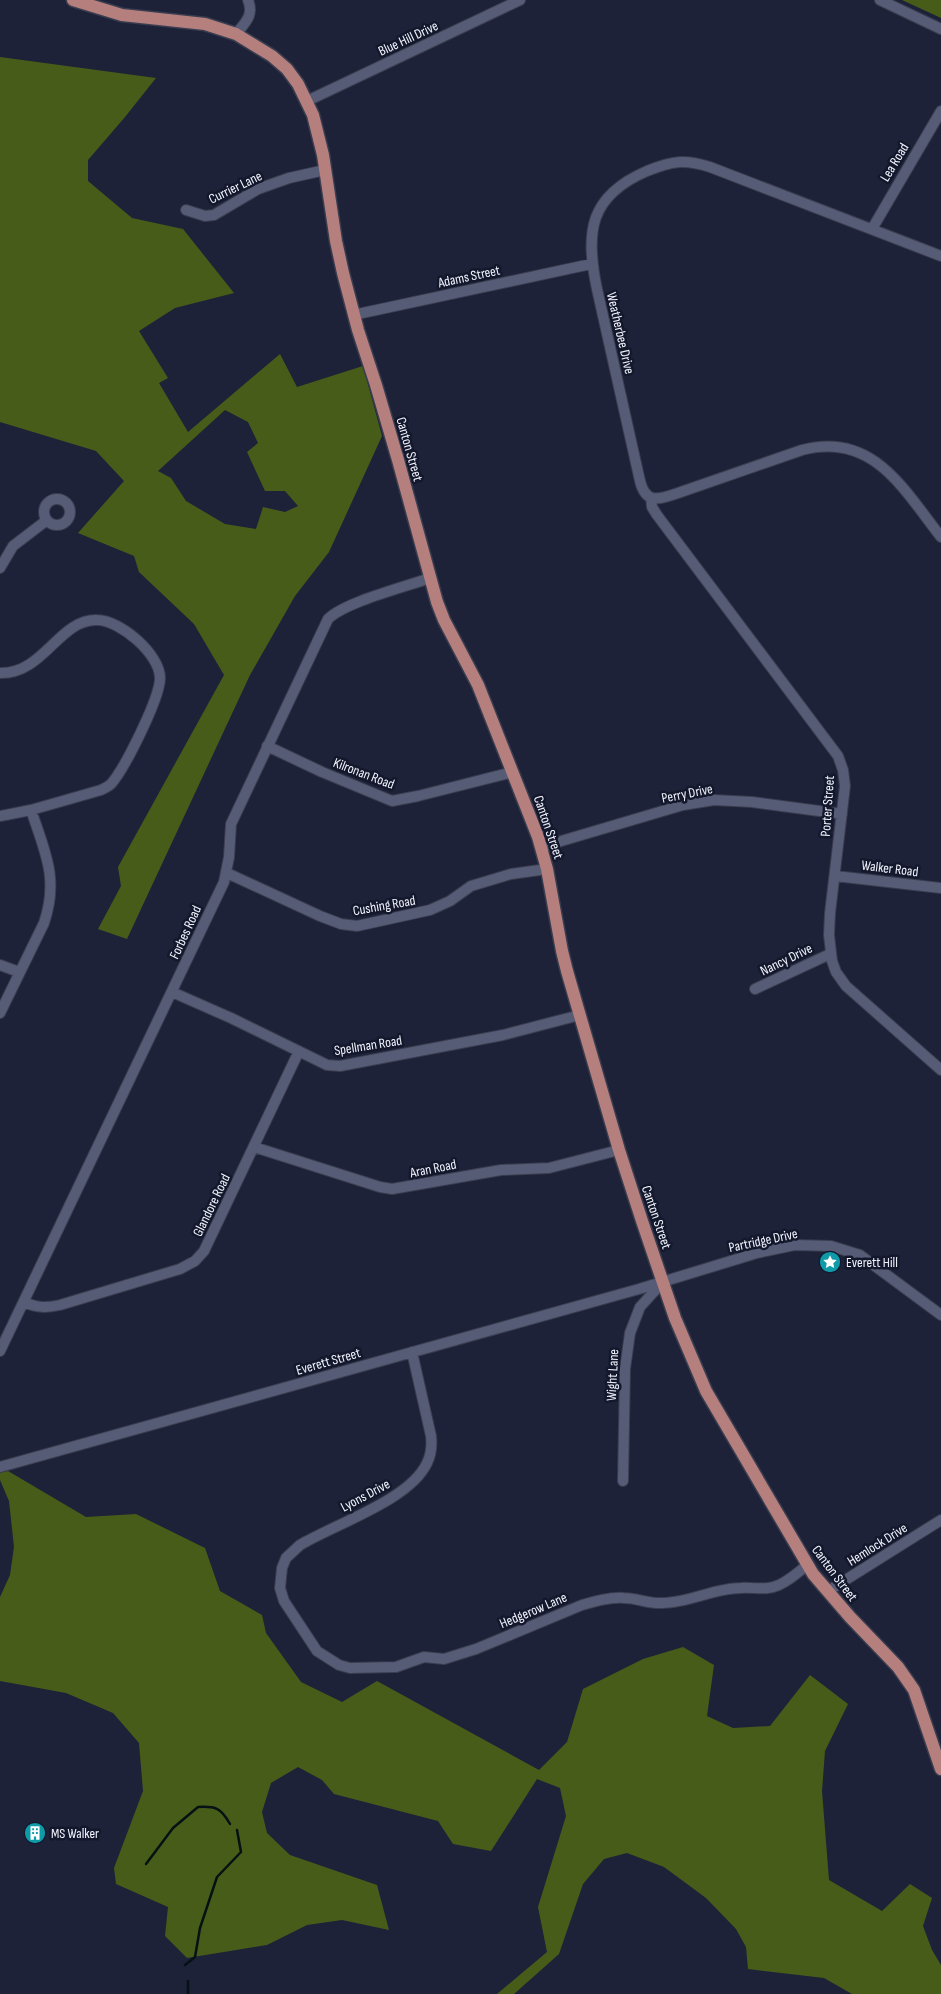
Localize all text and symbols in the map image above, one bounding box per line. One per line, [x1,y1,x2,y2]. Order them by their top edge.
street label: Blue Hill Drive [376,17,441,60]
street label: Lea Road [876,140,913,184]
street label: Currier Lane [206,167,265,208]
street label: Adams Street [436,262,502,292]
street label: Weatherbee Drive [603,290,638,376]
street label: Canton Street [392,415,427,483]
street label: Kilronan Road [331,754,397,793]
street label: Porter Street [817,775,838,837]
street label: Perry Drive [660,780,714,807]
street label: Canton Street [530,793,567,861]
street label: Walker Road [861,857,919,880]
street label: Cushing Road [351,892,417,919]
street label: Forbes Road [166,903,205,962]
street label: Nancy Drive [757,940,815,979]
street label: Spellman Road [333,1032,403,1059]
street label: Aran Road [407,1156,458,1182]
street label: Glandore Road [189,1171,234,1239]
street label: Canton Street [638,1183,675,1251]
street label: Partridge Drive [727,1225,799,1256]
place icon: Everett Hill [818,1250,842,1274]
place label: Everett Hill [846,1254,898,1271]
street label: Everett Street [294,1344,362,1379]
street label: Wight Lane [603,1349,622,1401]
street label: Lyons Drive [338,1475,393,1516]
street label: Hemlock Drive [844,1519,911,1570]
street label: Canton Street [808,1542,861,1605]
street label: Hedgerow Lane [497,1589,569,1632]
building icon: MS Walker [23,1821,47,1845]
place label: MS Walker [51,1825,99,1842]

